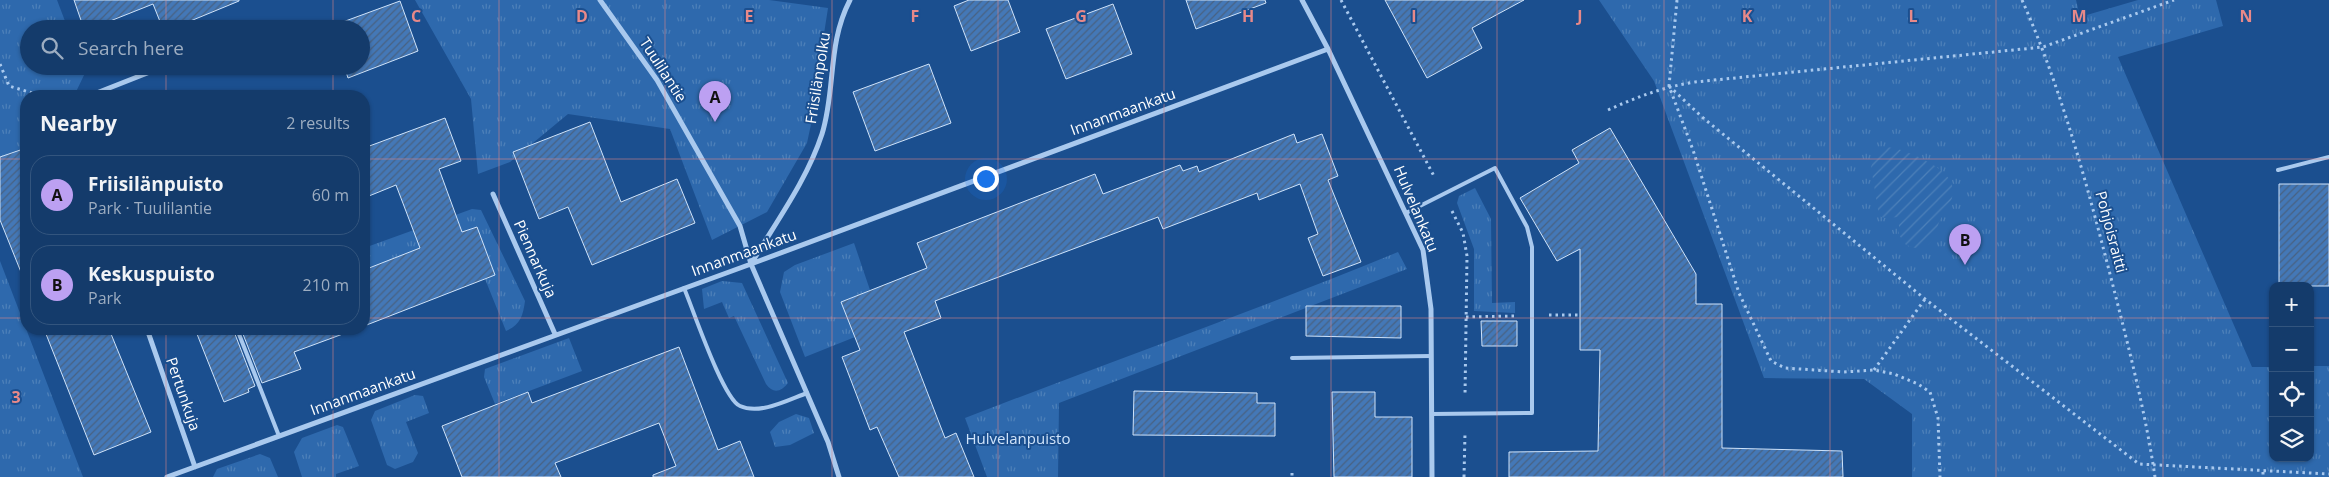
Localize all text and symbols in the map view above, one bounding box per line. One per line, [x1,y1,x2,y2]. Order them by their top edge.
text: C [411,5,421,27]
text: D [576,5,588,27]
text: E [745,5,754,27]
text: F [911,5,919,27]
text: G [1075,5,1087,27]
text: H [1242,5,1254,27]
text: I [1411,5,1417,27]
text: J [1575,5,1583,27]
text: K [1742,5,1753,27]
text: L [1908,5,1918,27]
text: M [2071,5,2087,27]
text: N [2239,5,2253,27]
search box [20,20,370,75]
street label: Friisilänpolku [800,30,834,125]
street label: Tuulilantie [636,33,692,106]
icon: search [38,34,66,62]
text: Search here [78,35,184,61]
pin: A [699,81,731,122]
street label: Innanmaankatu [1067,83,1178,139]
text: Nearby [40,109,117,137]
text: 2 results [286,112,350,134]
street label: Hulvelankatu [1390,162,1444,255]
your location [973,166,999,192]
text: Friisilänpuisto [88,171,223,197]
text: A [51,184,63,206]
text: 60 m [312,184,349,206]
street label: Pohjoisraitti [2091,189,2132,275]
text: Park · Tuulilantie [88,197,212,219]
street label: Piennarkuja [510,216,562,301]
street label: Innanmaankatu [688,224,799,280]
pin: B [1949,224,1981,265]
text: Keskuspuisto [88,261,215,287]
text: B [52,274,62,296]
text: 210 m [303,274,349,296]
map controls [2269,282,2314,462]
button: + [2269,282,2314,327]
text: Park [88,287,121,309]
button: − [2269,327,2314,372]
street label: Pertunkuja [162,354,206,433]
street label: Innanmaankatu [307,363,418,419]
button: locate [2269,372,2314,417]
text: 3 [11,386,21,408]
button: layers [2269,417,2314,462]
park label: Hulvelanpuisto [966,428,1070,448]

